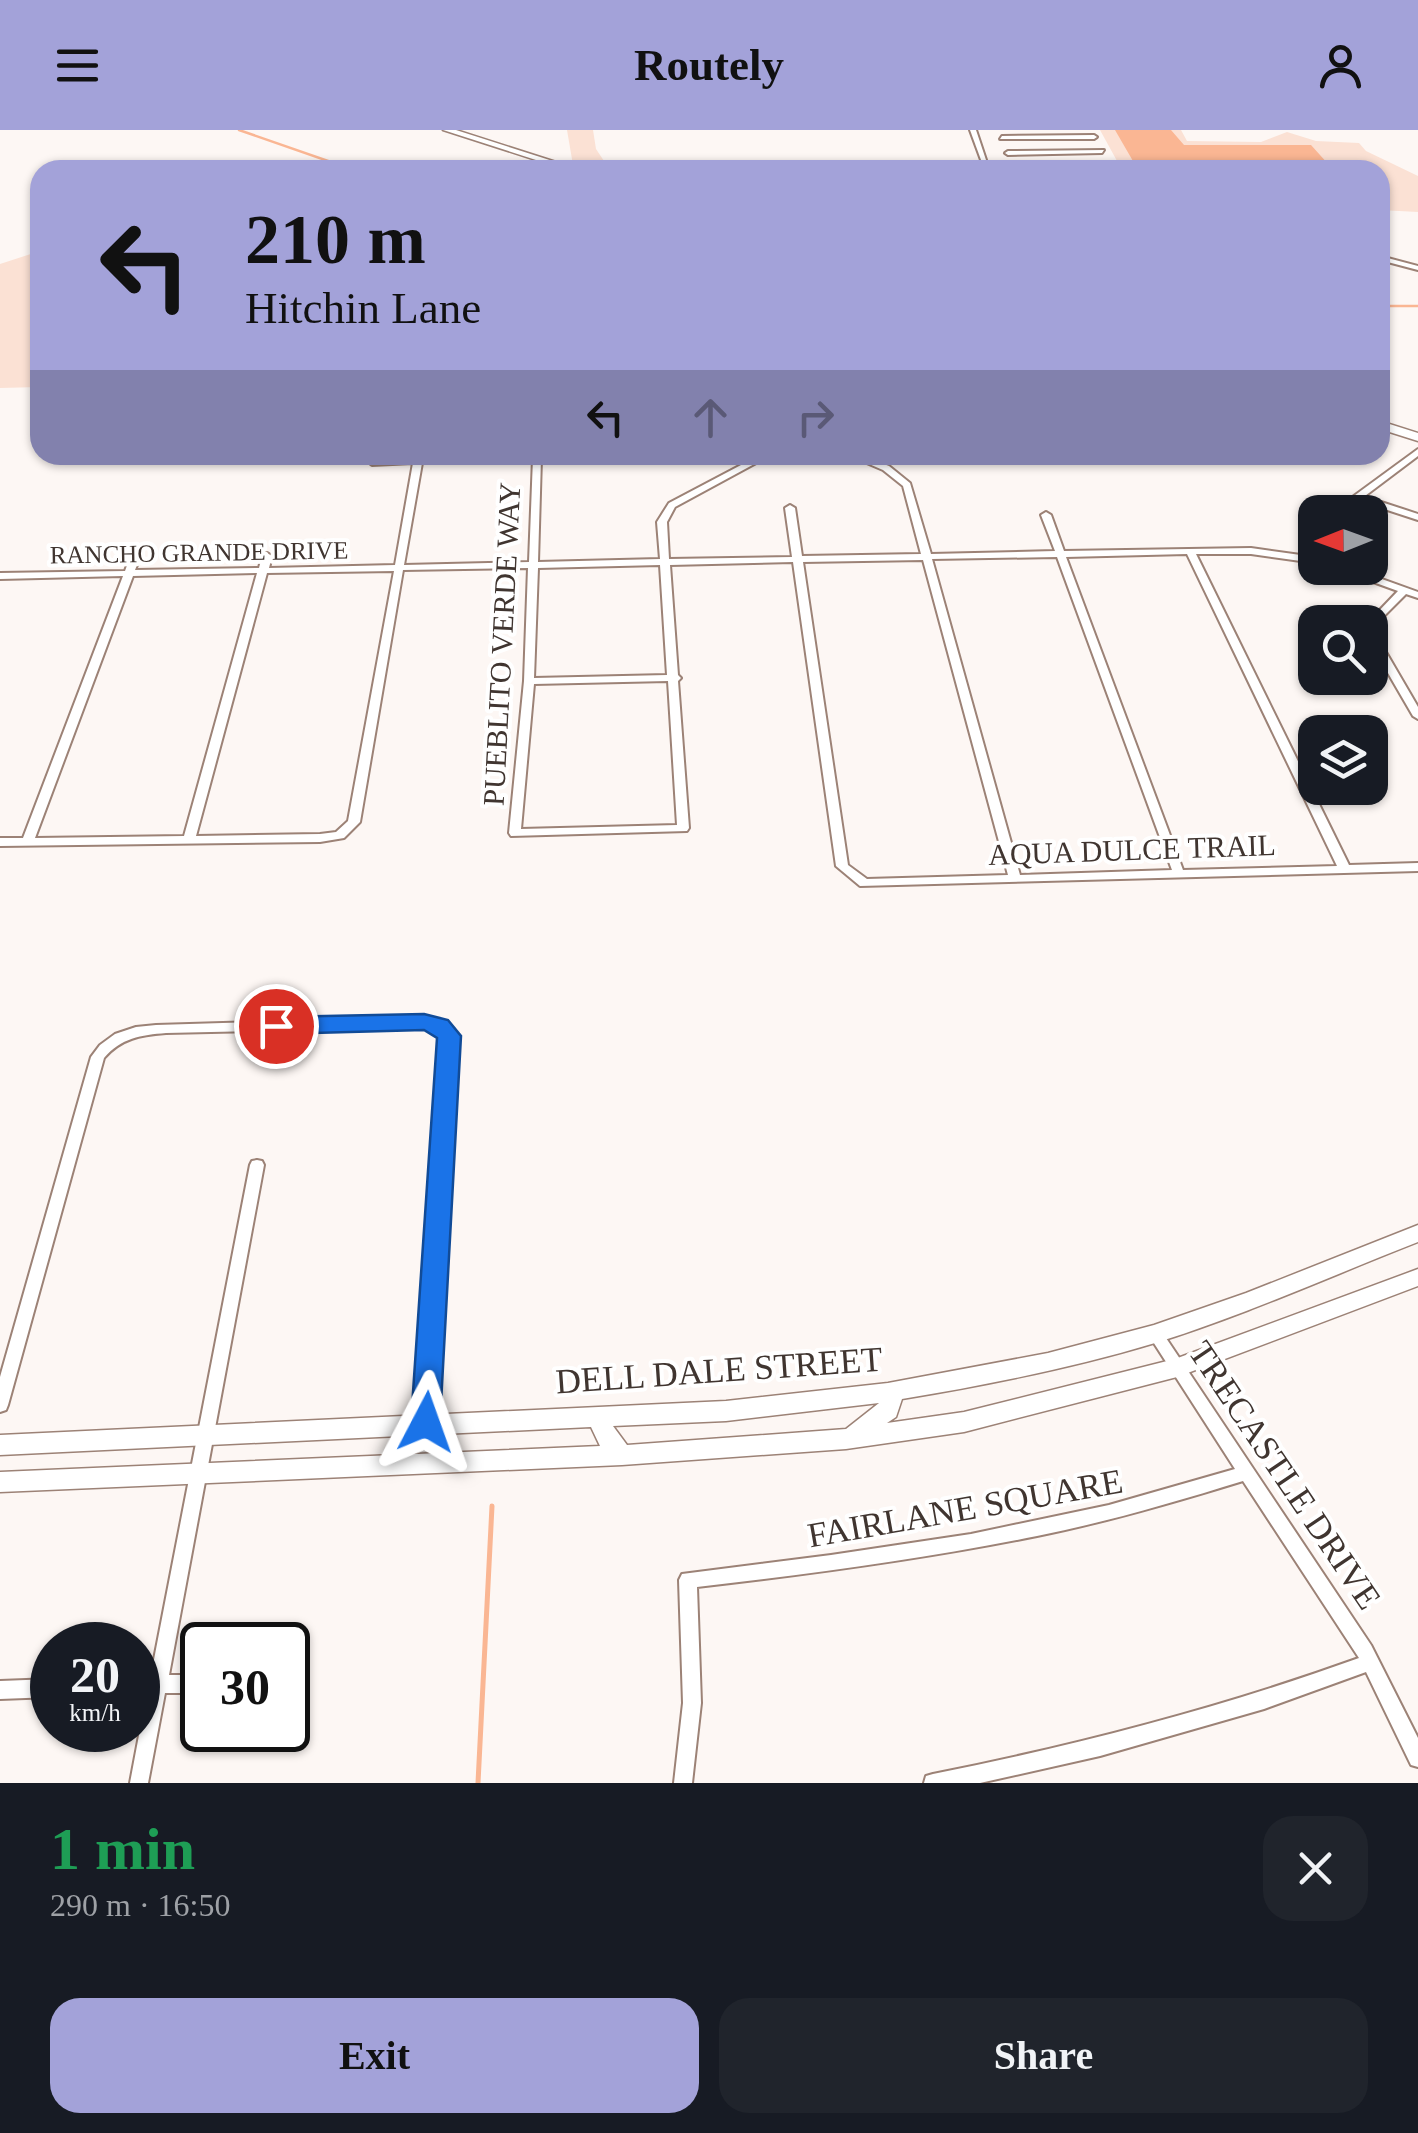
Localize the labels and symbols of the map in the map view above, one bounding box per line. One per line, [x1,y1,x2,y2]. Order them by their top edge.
street label: PUEBLITO VERDE WAY [477,481,526,807]
north arrow [1298,495,1388,585]
street label: RANCHO GRANDE DRIVE [49,536,349,569]
street label: AQUA DULCE TRAIL [988,828,1276,871]
pin [234,984,319,1069]
street label: TRECASTLE DRIVE [1181,1334,1389,1616]
street label: DELL DALE STREET [554,1340,884,1401]
position arrow [374,1370,478,1474]
street label: FAIRLANE SQUARE [805,1462,1126,1555]
speed limit sign: 30 [180,1622,310,1752]

